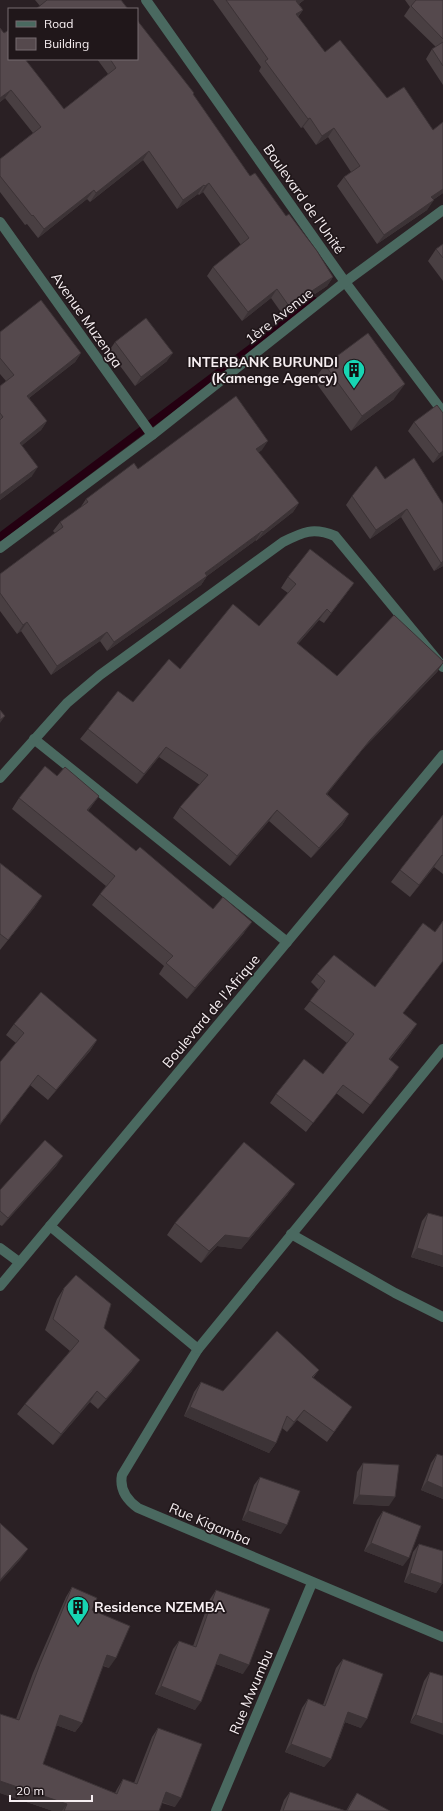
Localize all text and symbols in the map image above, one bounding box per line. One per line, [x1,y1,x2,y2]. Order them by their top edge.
legend [8,8,138,60]
text: Road [44,16,73,31]
text: Building [44,36,89,51]
street label: Boulevard de l'Unité [259,141,349,257]
street label: Avenue Muzenga [47,269,127,371]
street label: 1ère Avenue [242,284,316,348]
place label: INTERBANK BURUNDI (Kamenge Agency) [187,353,338,387]
building icon: INTERBANK BURUNDI (Kamenge Agency) [341,357,367,390]
street label: Boulevard de l'Afrique [158,951,264,1071]
street label: Rue Kigamba [166,1499,254,1549]
building icon: Residence NZEMBA [65,1594,91,1627]
place label: Residence NZEMBA [94,1598,225,1616]
street label: Rue Mwumbu [225,1647,277,1737]
scale bar [10,1777,92,1803]
text: 20 m [16,1783,44,1798]

